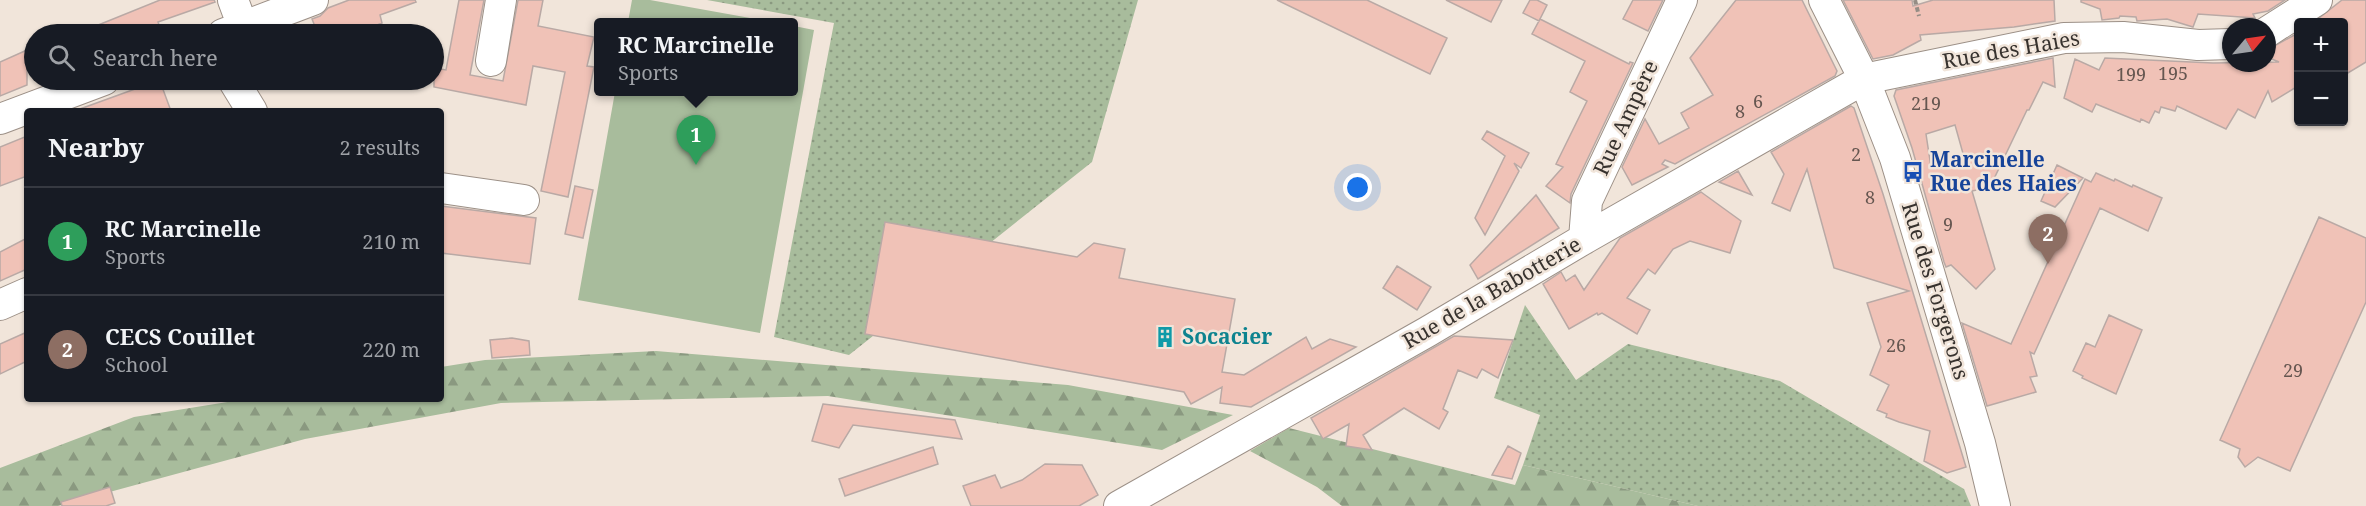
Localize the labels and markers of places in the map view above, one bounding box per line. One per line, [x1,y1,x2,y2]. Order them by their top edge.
pin: 1 [676,116,716,165]
place label: Marcinelle Rue des Haies [1930,145,2077,197]
bus stop icon: Marcinelle Rue des Haies [1901,160,1925,184]
pin: 2 [2028,214,2068,264]
place label: Socacier [1182,322,1272,350]
building icon: Socacier [1153,325,1177,349]

